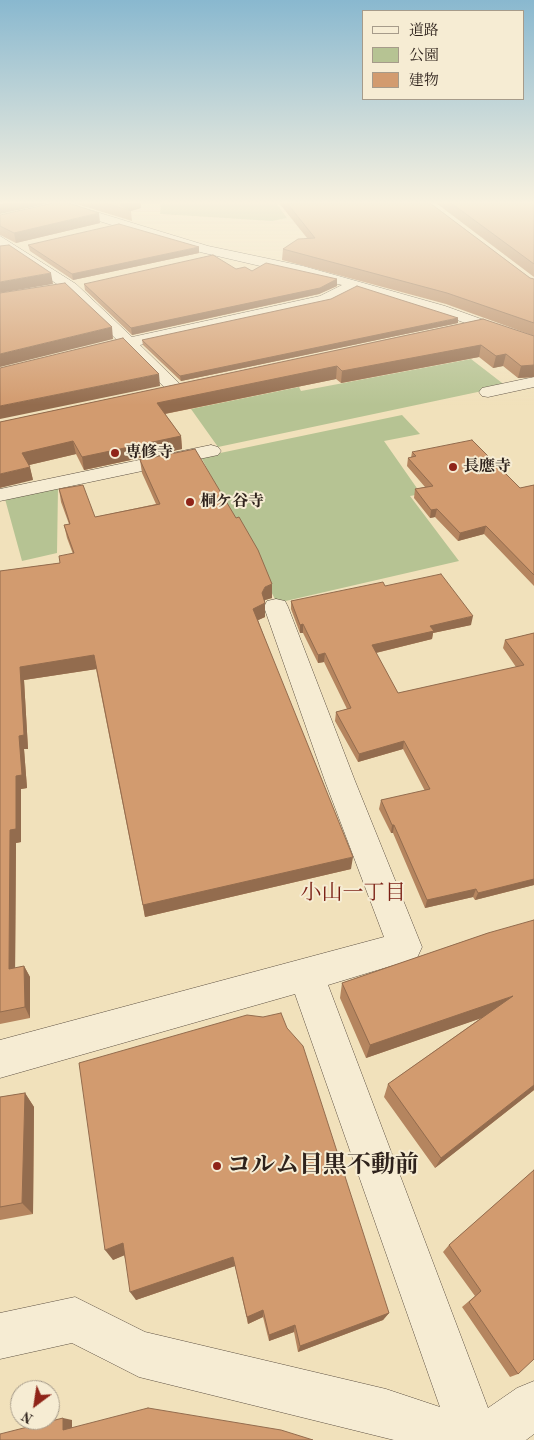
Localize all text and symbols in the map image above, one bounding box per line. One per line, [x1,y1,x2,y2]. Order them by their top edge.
legend [362,10,524,100]
text: 道路 [409,24,439,39]
text: 公園 [409,49,439,64]
text: 建物 [409,74,439,89]
place label: 専修寺 [125,443,173,463]
marker: 専修寺 [109,447,121,459]
place label: 長應寺 [463,457,511,477]
marker: 長應寺 [447,461,459,473]
place label: 桐ケ谷寺 [200,492,264,512]
marker: 桐ケ谷寺 [184,496,196,508]
district label: 小山一丁目 [301,880,405,906]
place label: コルム目黒不動前 [227,1152,419,1180]
marker: コルム目黒不動前 [211,1160,223,1172]
north arrow [10,1380,60,1430]
text: N [20,1408,36,1426]

